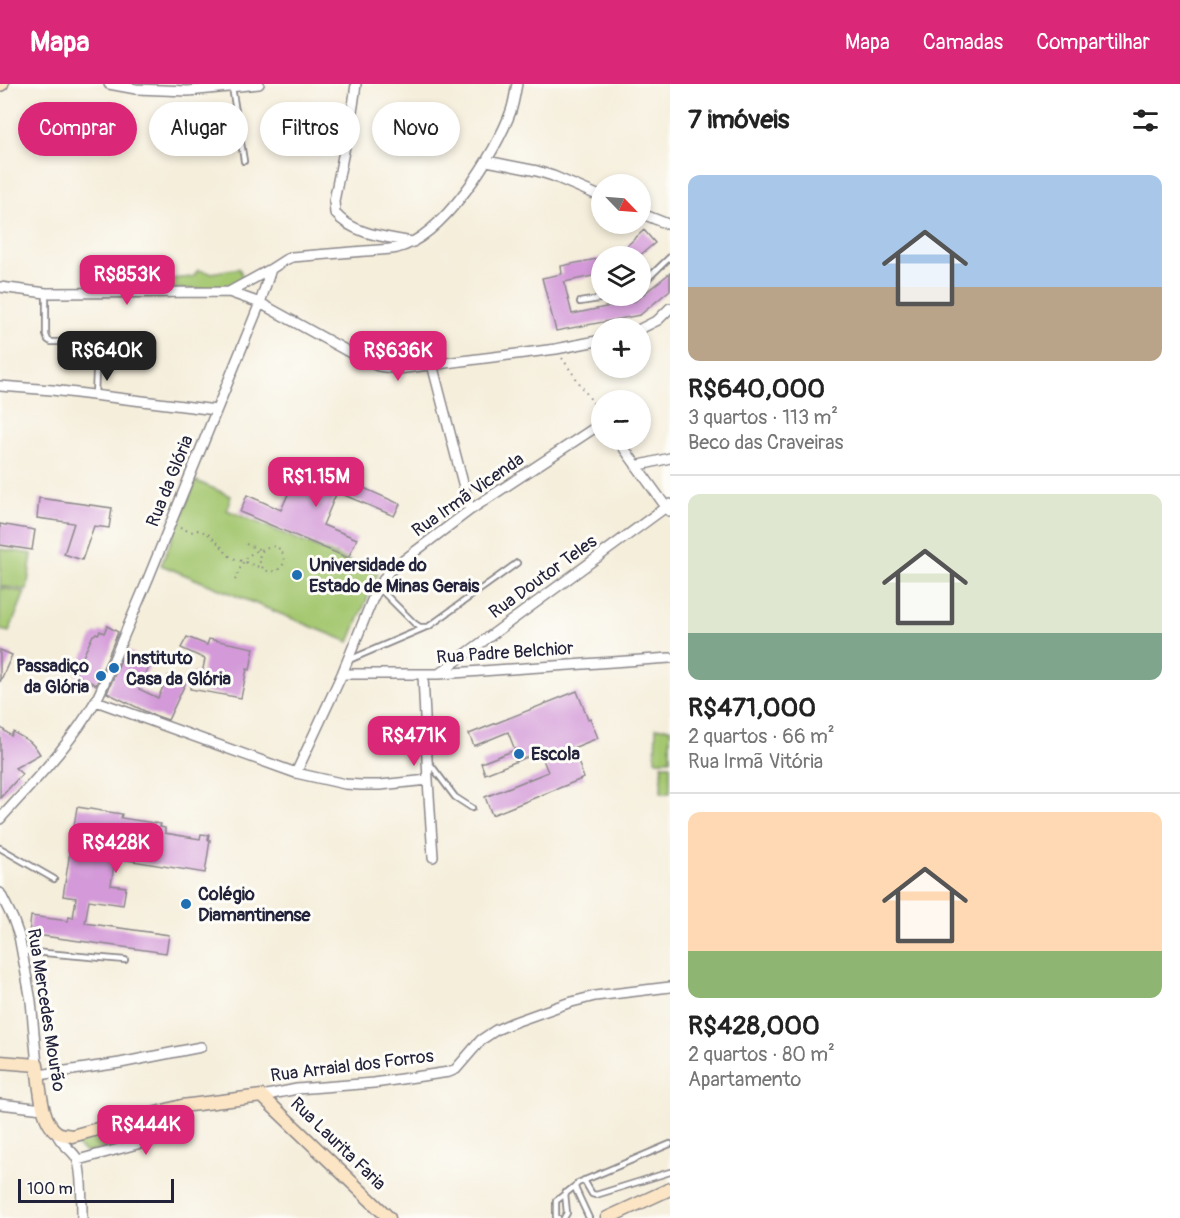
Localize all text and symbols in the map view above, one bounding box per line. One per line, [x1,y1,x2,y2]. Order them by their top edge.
text: Mapa [30,25,89,60]
text: Mapa [845,29,890,56]
text: Camadas [923,29,1003,56]
text: Compartilhar [1036,29,1150,56]
chip: Comprar [18,102,137,156]
chip: Alugar [149,102,248,156]
chip: Filtros [260,102,360,156]
chip: Novo [372,102,460,156]
text: 7 imóveis [688,104,789,136]
icon: filters [1129,104,1162,137]
north arrow [591,174,651,234]
map controls [591,174,651,450]
icon: home [871,214,979,322]
button: layers [591,246,651,306]
pin: R$853K [78,255,176,306]
text: R$853K [94,262,160,287]
button: + [591,318,651,378]
pin: R$640K [58,331,156,382]
pin: R$636K [349,331,447,382]
text: R$640K [71,338,143,363]
text: R$636K [364,338,432,363]
text: R$640,000 [688,373,825,405]
button: − [591,390,651,450]
text: 3 quartos · 113 m² [688,405,838,430]
text: Beco das Craveiras [688,430,843,455]
street label: Rua da Glória [141,432,199,530]
street label: Rua Irmã Vicenda [408,448,528,542]
pin: R$1.15M [261,457,371,508]
text: R$1.15M [282,464,350,489]
street label: Rua Doutor Teles [484,530,602,624]
icon: home [871,533,979,641]
place label: Universidade do Estado de Minas Gerais [309,554,480,598]
marker: Universidade do Estado de Minas Gerais [290,568,304,582]
street label: Rua Padre Belchior [436,637,575,669]
place label: Instituto Casa da Glória [126,647,231,691]
place label: Passadiço da Glória [16,655,90,699]
marker: Instituto Casa da Glória [107,661,121,675]
marker: Passadiço da Glória [94,669,108,683]
text: R$471,000 [688,692,816,724]
pin: R$471K [365,716,463,767]
text: R$471K [382,723,446,748]
text: 2 quartos · 66 m² [688,724,834,749]
place label: Escola [531,743,580,766]
marker: Escola [512,747,526,761]
text: Rua Irmã Vitória [688,749,823,774]
pin: R$428K [67,823,165,874]
text: R$428K [82,830,150,855]
icon: home [871,851,979,959]
place label: Colégio Diamantinense [198,883,312,927]
marker: Colégio Diamantinense [179,897,193,911]
street label: Rua Mercedes Mourão [22,927,70,1094]
text: R$428,000 [688,1010,820,1042]
text: 2 quartos · 80 m² [688,1042,835,1067]
street label: Rua Arraial dos Forros [269,1045,435,1087]
text: Apartamento [688,1067,801,1092]
street label: Rua Laurita Faria [285,1093,391,1195]
pin: R$444K [97,1105,195,1156]
text: R$444K [111,1112,181,1137]
scale bar [18,1176,174,1204]
text: 100 m [27,1179,73,1199]

